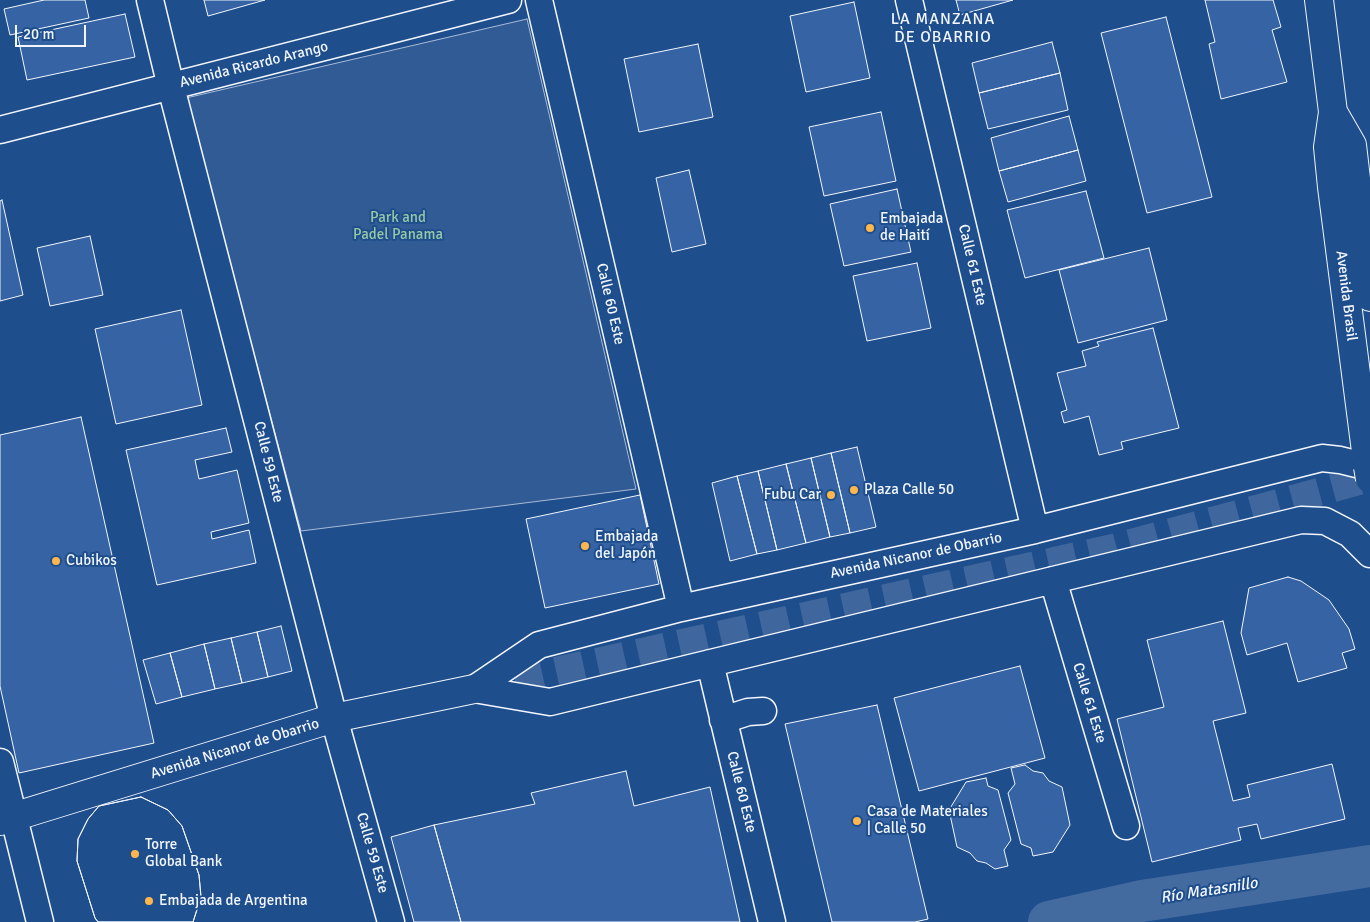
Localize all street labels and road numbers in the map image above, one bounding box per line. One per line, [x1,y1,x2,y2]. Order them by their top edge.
street label: Avenida Ricardo Arango [178,38,330,92]
street label: Calle 61 Este [954,223,990,307]
street label: Avenida Brasil [1332,250,1360,342]
street label: Calle 60 Este [592,262,628,346]
street label: Calle 59 Este [249,420,287,504]
street label: Avenida Nicanor de Obarrio [828,529,1004,583]
street label: Calle 61 Este [1068,661,1110,745]
street label: Avenida Nicanor de Obarrio [149,715,321,783]
street label: Calle 60 Este [722,750,760,834]
street label: Calle 59 Este [352,811,392,895]

